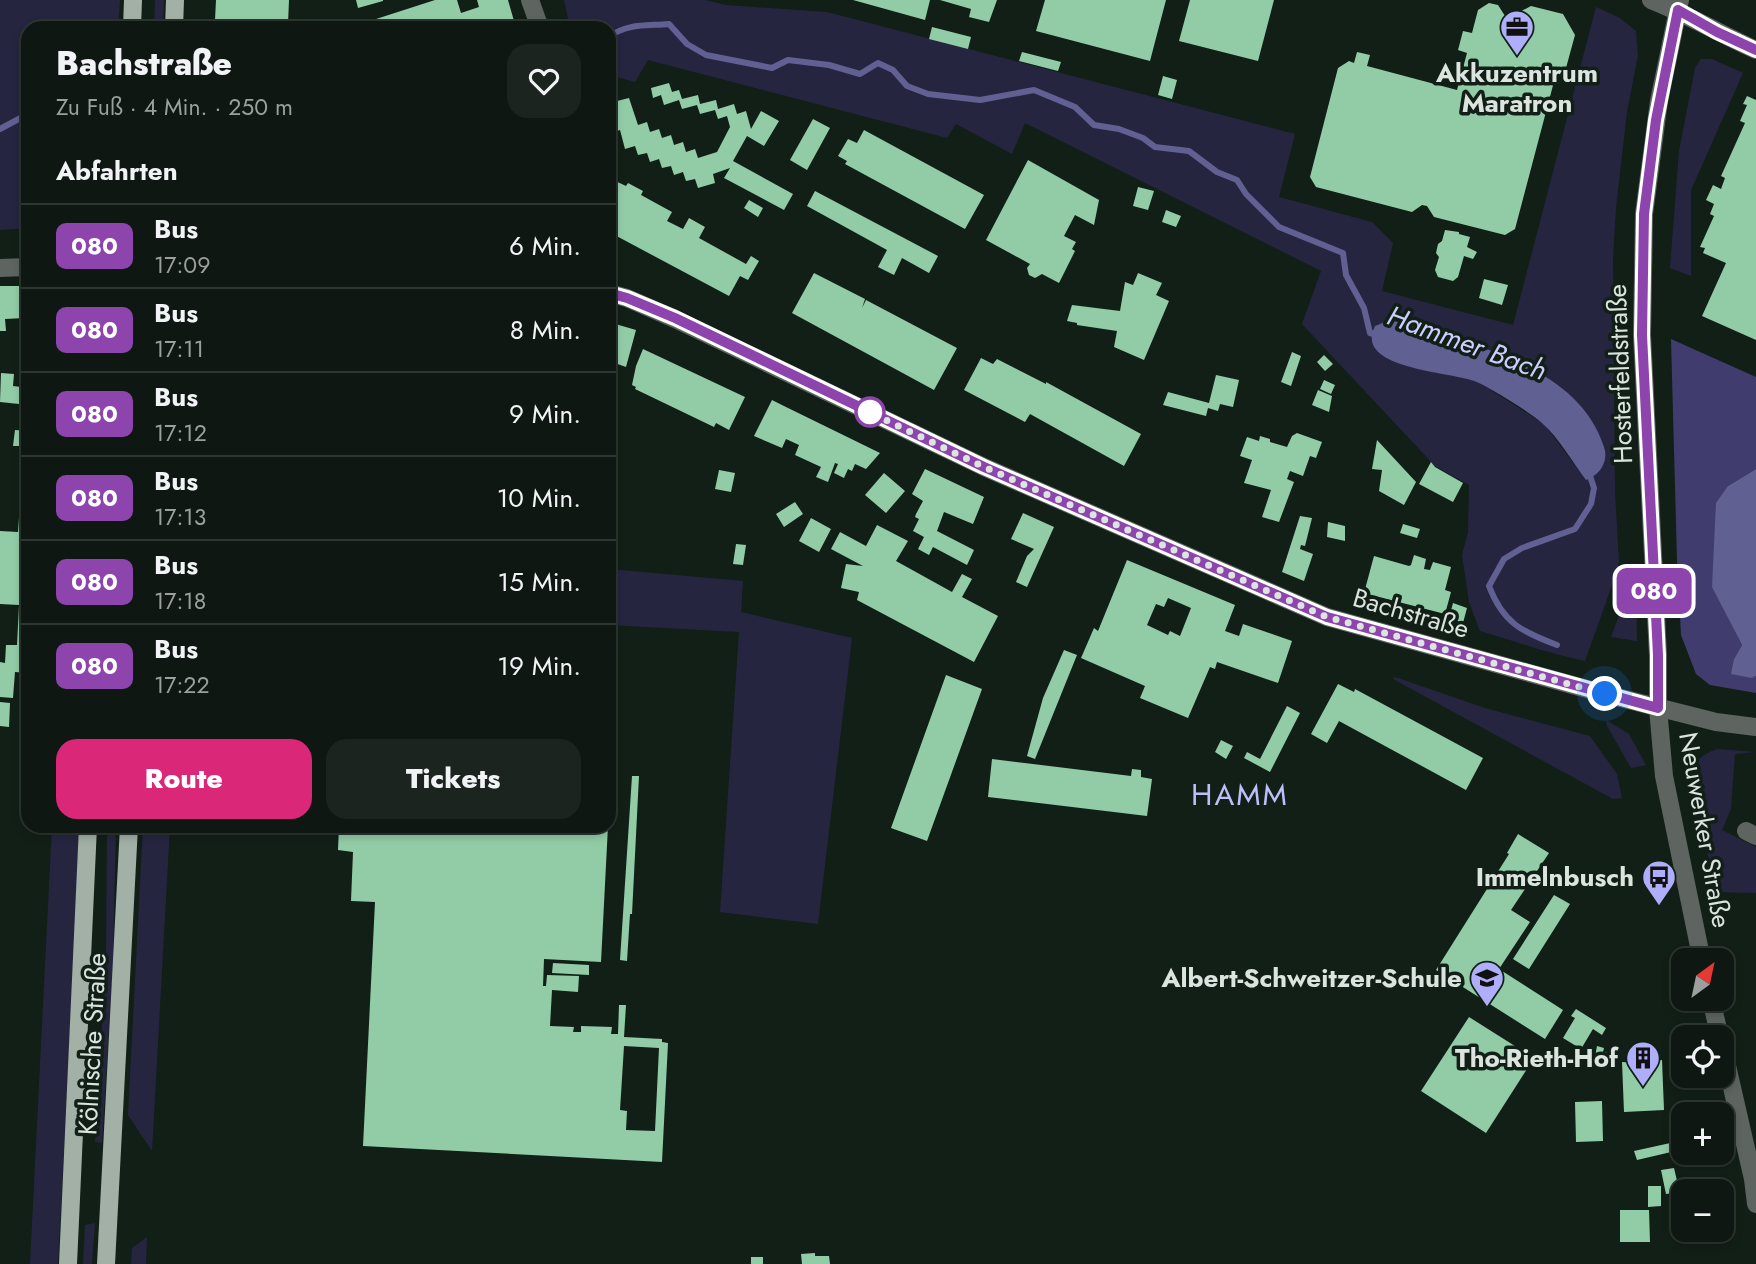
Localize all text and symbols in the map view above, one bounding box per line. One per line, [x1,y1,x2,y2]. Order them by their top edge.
office icon: Akkuzentrum Maratron [1498,8,1536,57]
text: Bachstraße [56,40,232,87]
button: heart [507,44,581,118]
place label: Akkuzentrum Maratron [1435,54,1598,122]
text: Zu Fuß · 4 Min. · 250 m [56,90,293,124]
text: Abfahrten [56,152,178,190]
text: Bus [154,210,198,248]
text: 6 Min. [509,227,581,265]
text: 080 [71,228,118,263]
text: 17:09 [154,248,210,282]
street label: Hosterfeldstraße [1598,284,1642,464]
text: Bus [154,294,198,332]
water label: Hammer Bach [1382,295,1552,391]
text: 8 Min. [510,311,581,349]
text: 080 [71,312,118,347]
text: 17:11 [154,332,204,366]
text: Bus [154,378,198,416]
text: 9 Min. [509,395,581,433]
text: 080 [71,396,118,431]
unlabelled marker [855,397,885,427]
text: 17:12 [154,416,207,450]
text: Bus [154,462,198,500]
text: 10 Min. [497,479,581,517]
text: 080 [71,480,118,515]
text: 17:13 [154,500,206,534]
text: Bus [154,546,198,584]
text: 15 Min. [498,563,581,601]
text: 080 [71,564,118,599]
line badge: 080 [1614,568,1694,614]
text: 080 [1631,573,1677,608]
street label: Bachstraße [1348,578,1474,648]
text: 17:18 [154,584,206,618]
text: Bus [154,630,198,668]
text: 19 Min. [497,647,581,685]
text: 080 [71,648,118,683]
text: 17:22 [154,668,210,702]
your location [1587,676,1622,711]
street label: Neuwerker Straße [1669,729,1741,931]
button: Route [56,739,312,819]
button: Tickets [326,739,581,819]
district label: HAMM [1191,773,1289,816]
place label: Immelnbusch [1476,858,1634,896]
bus stop icon: Immelnbusch [1640,858,1678,907]
north arrow [1671,948,1734,1012]
map controls [1671,948,1734,1242]
street label: Kölnische Straße [68,952,116,1136]
place label: Albert-Schweitzer-Schule [1160,959,1462,997]
school or university icon: Albert-Schweitzer-Schule [1468,959,1506,1008]
button: locate [1671,1025,1734,1088]
place label: Tho-Rieth-Hof [1455,1039,1619,1077]
building icon: Tho-Rieth-Hof [1624,1039,1662,1088]
button: + [1671,1102,1734,1165]
button: − [1671,1179,1734,1242]

